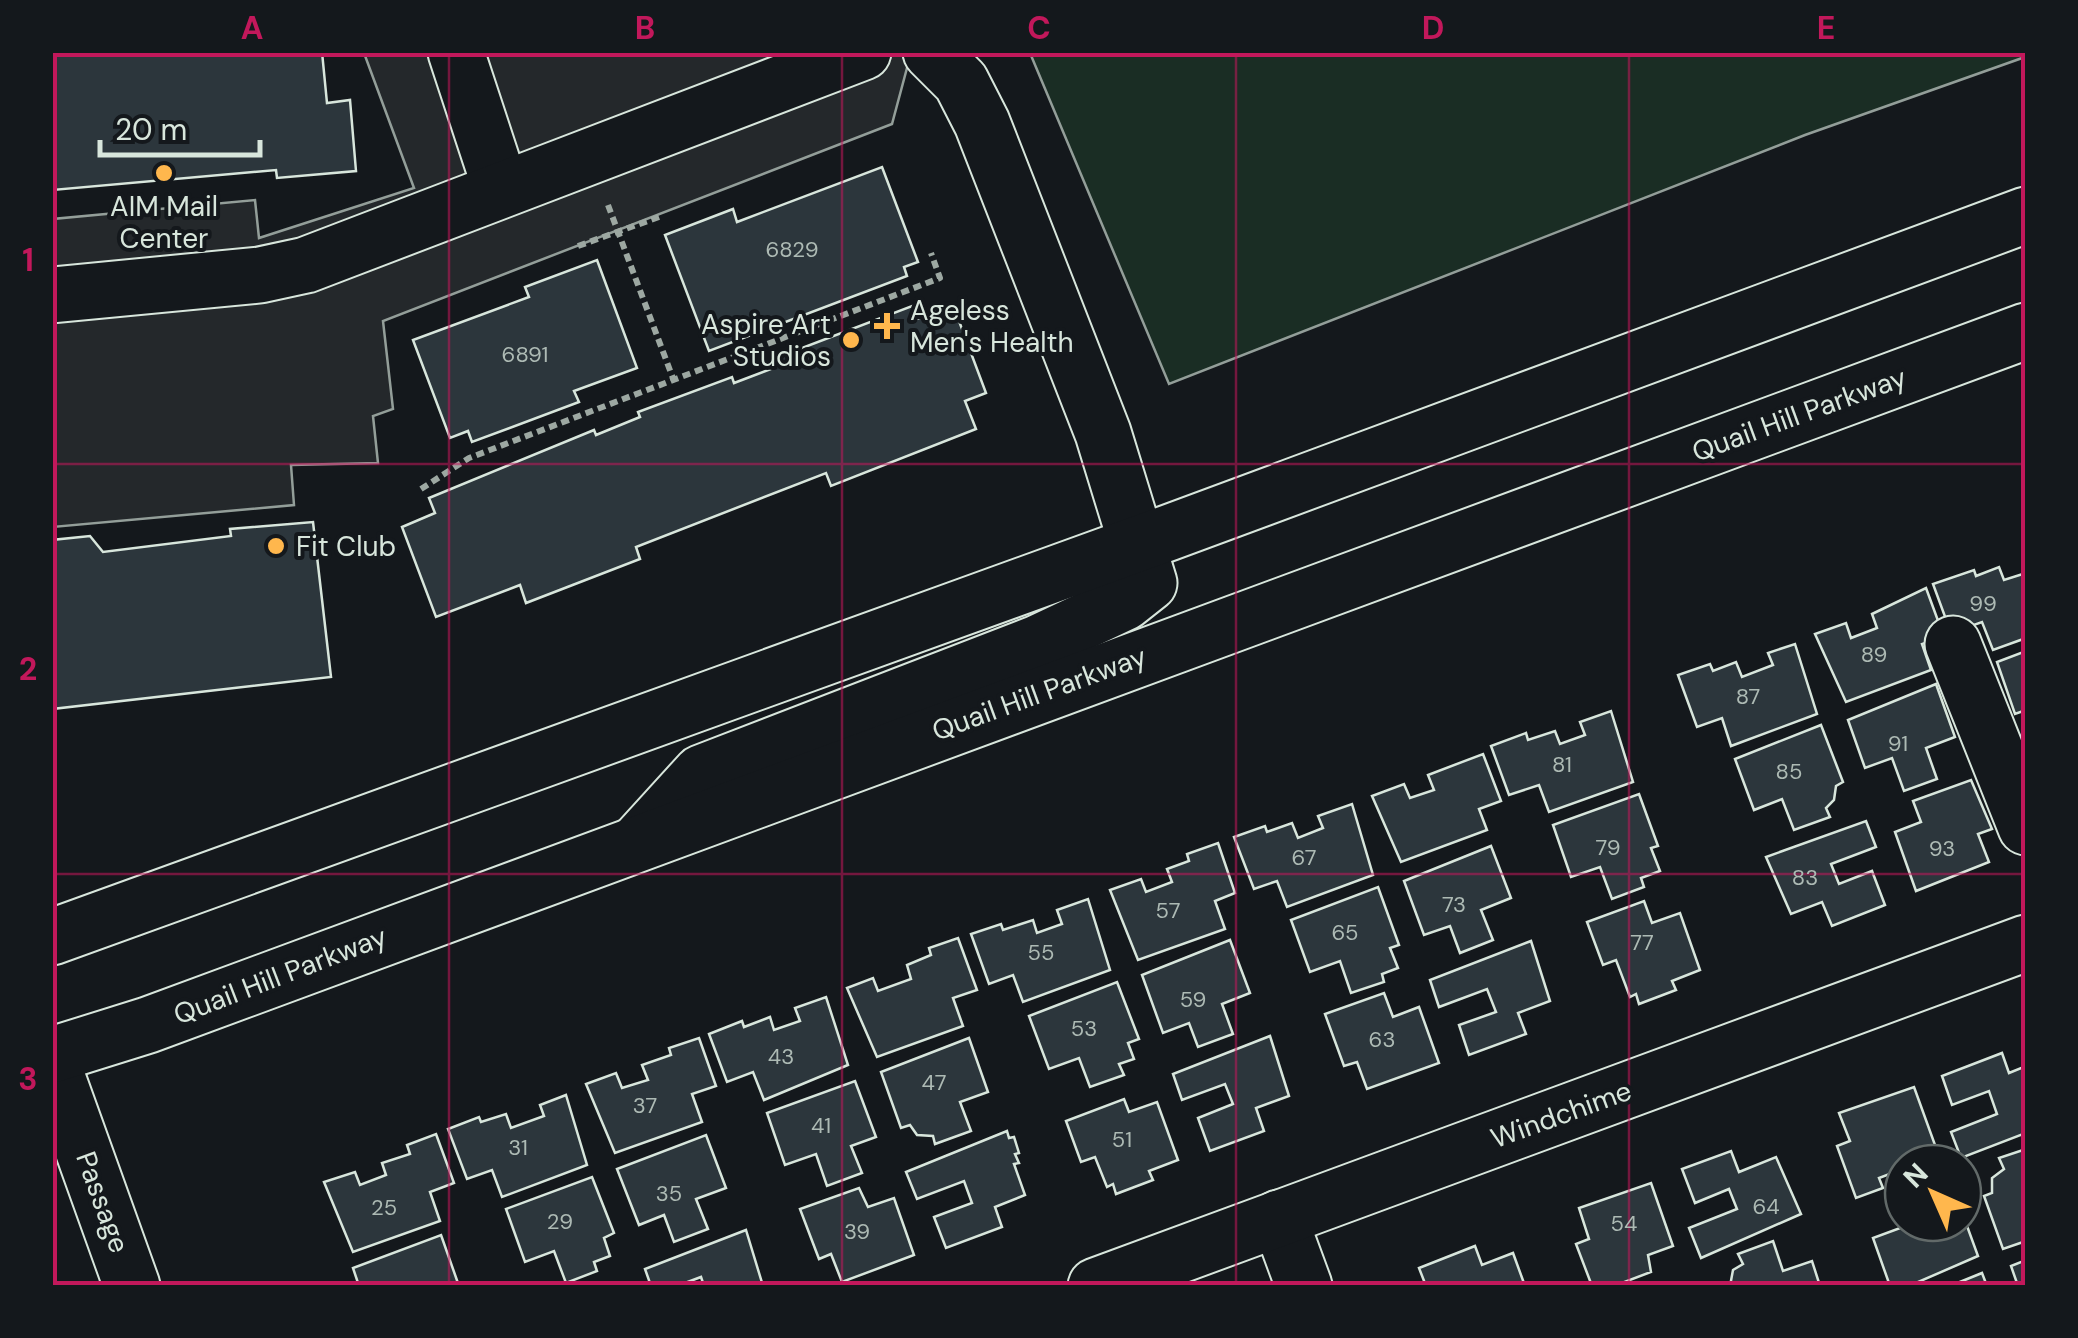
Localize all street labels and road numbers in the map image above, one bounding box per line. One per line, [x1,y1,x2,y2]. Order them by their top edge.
street label: Quail Hill Parkway [1687,359,1912,470]
street label: Quail Hill Parkway [927,638,1152,749]
street label: Quail Hill Parkway [168,918,392,1033]
street label: Windchime [1486,1072,1637,1157]
street label: Passage [67,1146,138,1258]

